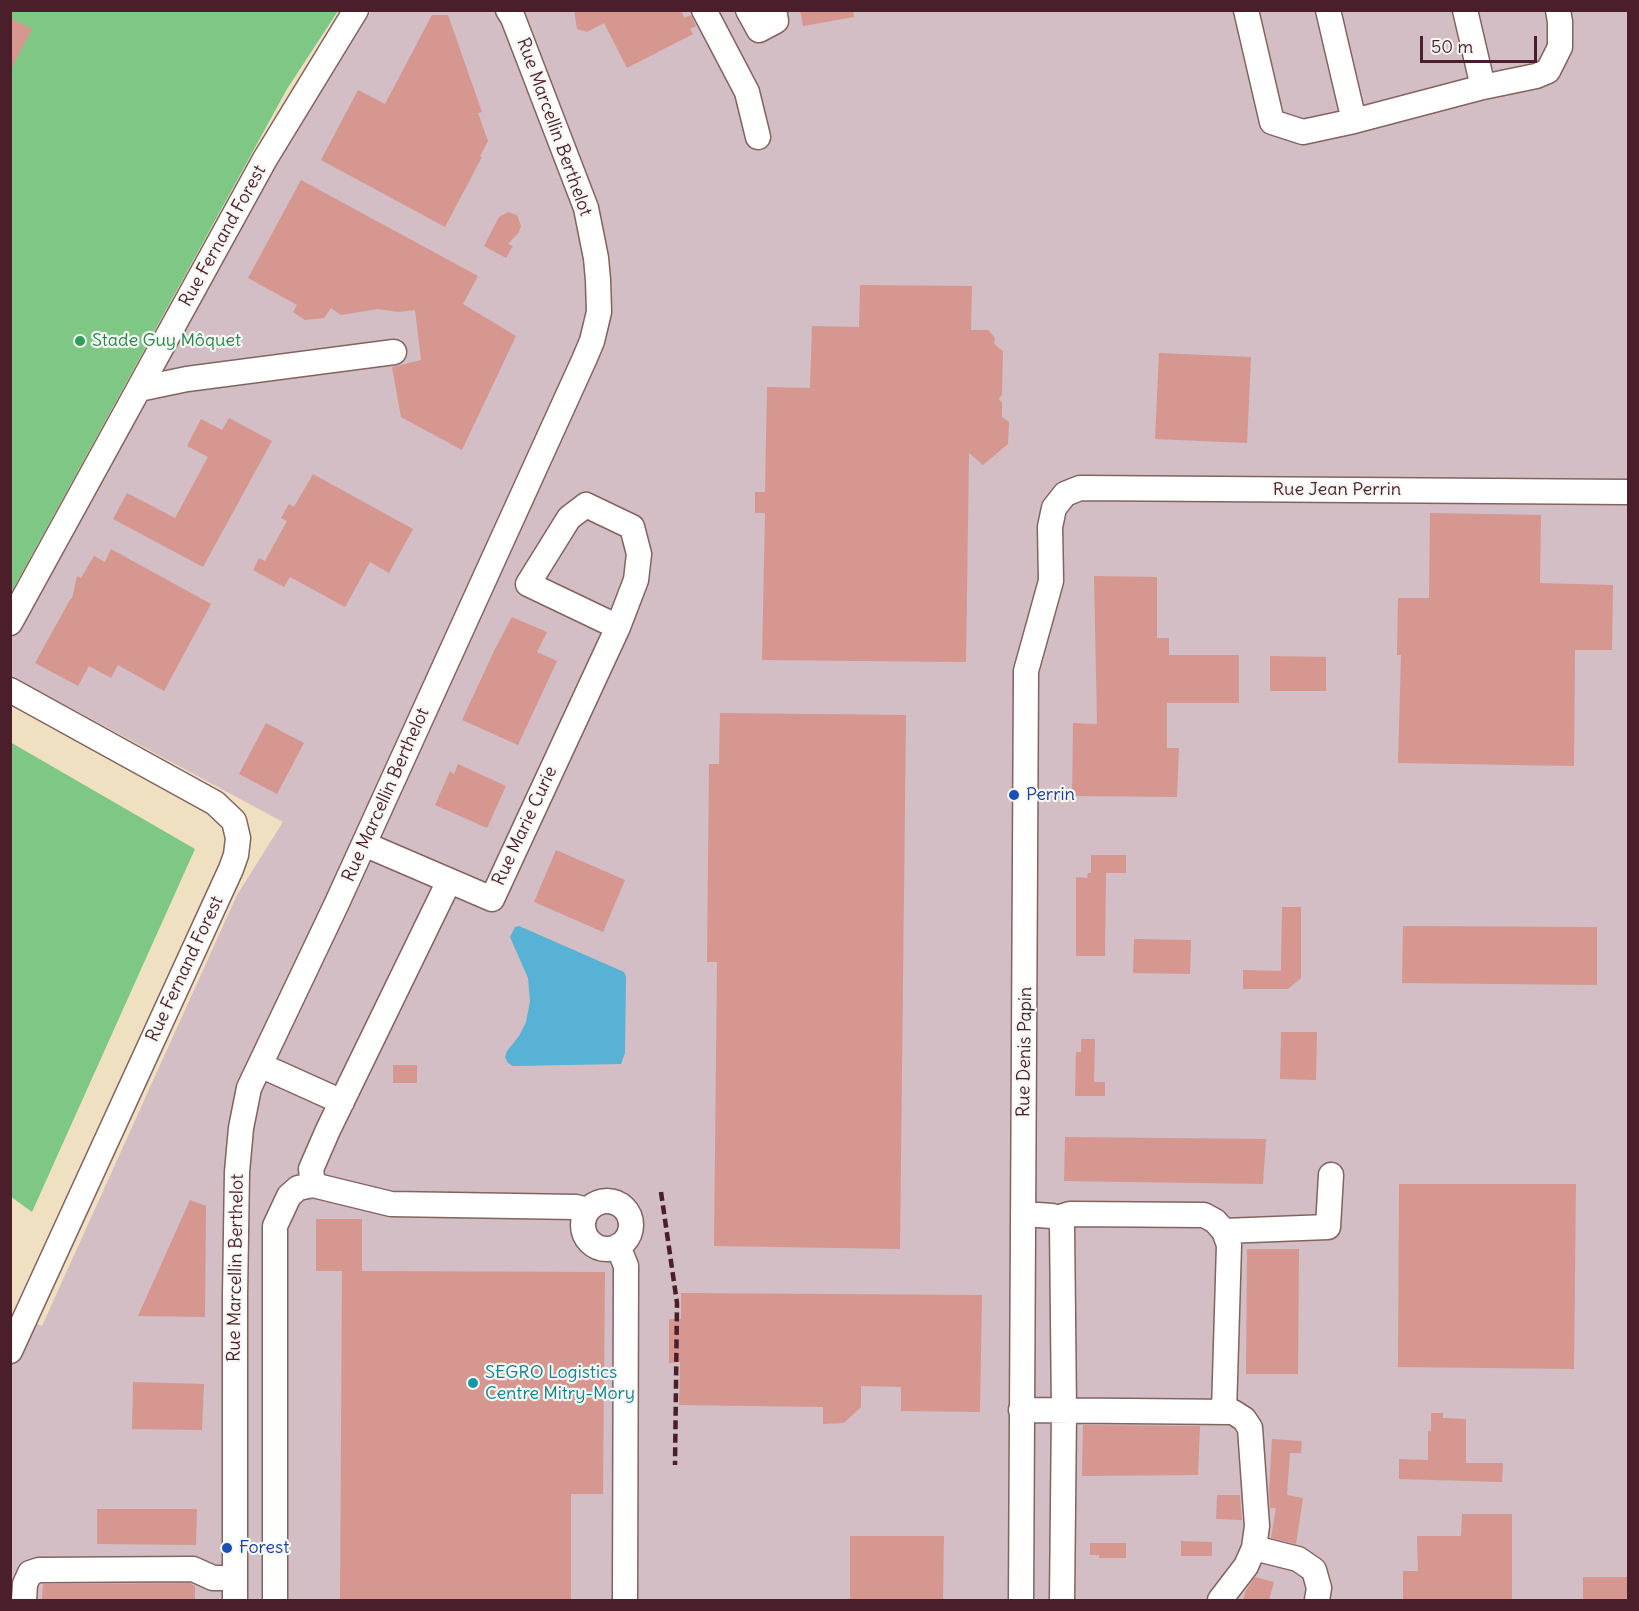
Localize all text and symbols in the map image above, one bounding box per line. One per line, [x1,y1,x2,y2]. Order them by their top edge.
scale bar [1423,24,1540,62]
street label: Rue Marcellin Berthelot [512,35,596,219]
text: 50 m [1431,35,1473,58]
street label: Rue Fernand Forest [175,162,271,310]
place label: Stade Guy Môquet [92,330,241,352]
marker: Stade Guy Môquet [73,334,87,348]
street label: Rue Jean Perrin [1273,479,1401,501]
street label: Rue Marcellin Berthelot [338,705,434,885]
street label: Rue Marie Curie [488,763,562,889]
place label: Perrin [1026,784,1075,806]
marker: Perrin [1007,788,1021,802]
street label: Rue Fernand Forest [142,893,228,1045]
street label: Rue Denis Papin [1013,987,1037,1117]
street label: Rue Marcellin Berthelot [224,1174,248,1362]
place label: SEGRO Logistics Centre Mitry-Mory [485,1362,635,1404]
marker: SEGRO Logistics Centre Mitry-Mory [466,1376,480,1390]
place label: Forest [239,1537,289,1559]
marker: Forest [220,1541,234,1555]

